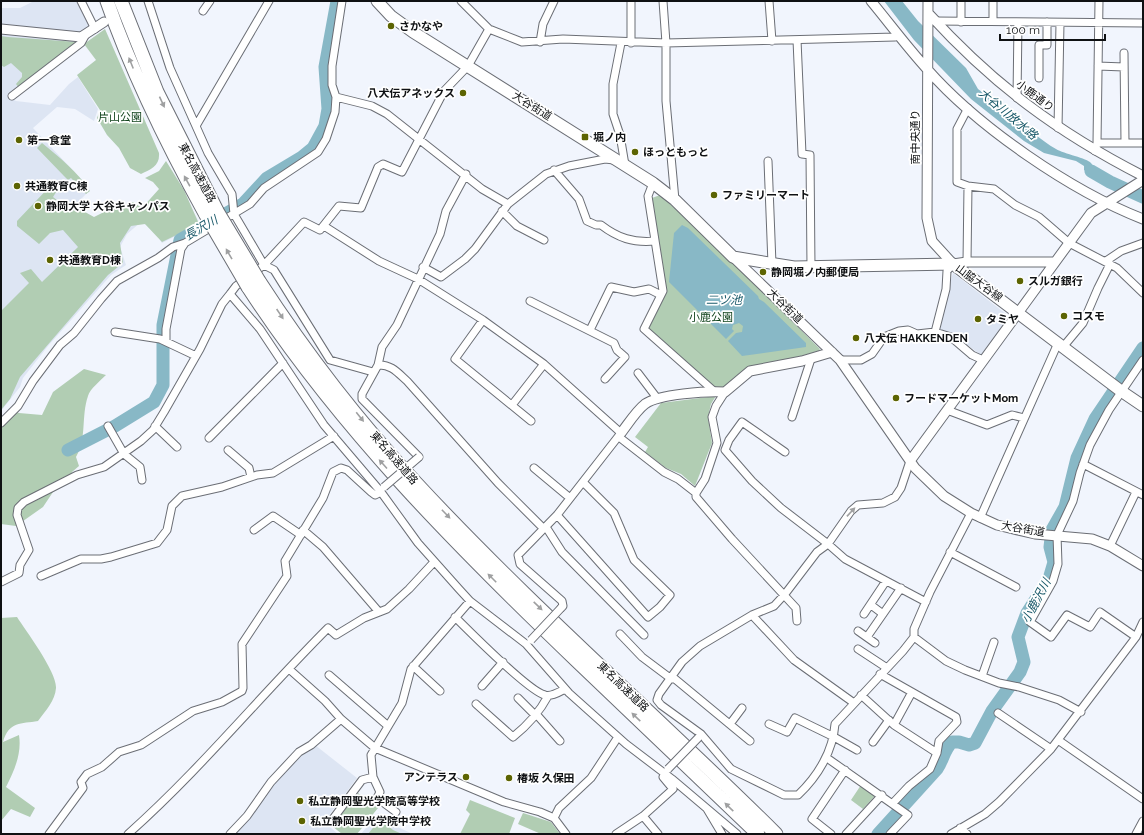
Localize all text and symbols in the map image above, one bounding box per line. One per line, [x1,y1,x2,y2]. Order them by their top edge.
scale bar [1000,16,1105,42]
place label: さかなや [399,20,443,33]
marker: さかなや [386,21,396,31]
text: 100 m [1006,23,1040,37]
one-way arrow [128,57,134,69]
street label: 小鹿通り [1014,78,1056,114]
water label: 大谷川放水路 [976,85,1041,143]
place label: 八犬伝アネックス [367,87,455,100]
marker: 八犬伝アネックス [458,88,468,98]
street label: 大谷街道 [510,89,554,123]
one-way arrow [159,97,165,108]
street label: 南中央通り [909,110,922,165]
park label: 片山公園 [98,111,142,124]
place label: 堀ノ内 [593,131,626,144]
marker: 堀ノ内 [580,132,590,142]
place label: 第一食堂 [27,134,71,147]
marker: 第一食堂 [14,135,24,145]
street label: 東名高速道路 [176,141,218,205]
place label: ほっともっと [643,146,709,159]
marker: ほっともっと [630,147,640,157]
one-way arrow [184,175,190,186]
place label: 共通教育C棟 [25,180,88,193]
marker: 共通教育C棟 [12,181,22,191]
place label: ファミリーマート [722,189,810,202]
marker: ファミリーマート [709,190,719,200]
place label: 静岡大学 大谷キャンパス [46,200,170,213]
marker: 静岡大学 大谷キャンパス [33,201,43,211]
water label: 長沢川 [182,212,222,243]
one-way arrow [225,248,232,260]
place label: 共通教育D棟 [58,254,121,267]
marker: 共通教育D棟 [45,255,55,265]
street label: 山脇大谷線 [953,262,1005,304]
place label: 静岡堀ノ内郵便局 [771,266,859,279]
marker: 静岡堀ノ内郵便局 [758,267,768,277]
place label: スルガ銀行 [1028,275,1083,288]
marker: スルガ銀行 [1015,276,1025,286]
street label: 大谷街道 [765,286,805,326]
water label: 二ツ池 [706,293,743,307]
one-way arrow [276,309,284,319]
place label: コスモ [1072,310,1105,323]
park label: 小鹿公園 [689,311,733,324]
marker: コスモ [1059,311,1069,321]
place label: タミヤ [986,313,1019,326]
marker: タミヤ [973,314,983,324]
place label: 八犬伝 HAKKENDEN [864,332,968,345]
marker: 八犬伝 HAKKENDEN [851,333,861,343]
place label: フードマーケットMom [904,392,1018,405]
marker: フードマーケットMom [891,393,901,403]
one-way arrow [355,412,364,422]
street label: 東名高速道路 [367,429,421,487]
one-way arrow [378,459,388,469]
one-way arrow [847,507,856,517]
one-way arrow [441,509,451,519]
street label: 大谷街道 [1000,519,1046,539]
one-way arrow [487,573,497,583]
water label: 小鹿沢川 [1019,575,1054,625]
one-way arrow [533,601,543,611]
street label: 東名高速道路 [595,659,651,715]
one-way arrow [631,712,641,722]
place label: アンテラス [404,771,458,784]
marker: アンテラス [461,772,471,782]
place label: 椿坂 久保田 [517,772,575,785]
marker: 椿坂 久保田 [504,773,514,783]
place label: 私立静岡聖光学院高等学校 [308,795,440,808]
marker: 私立静岡聖光学院高等学校 [295,796,305,806]
one-way arrow [725,803,734,812]
place label: 私立静岡聖光学院中学校 [310,815,431,828]
marker: 私立静岡聖光学院中学校 [297,816,307,826]

